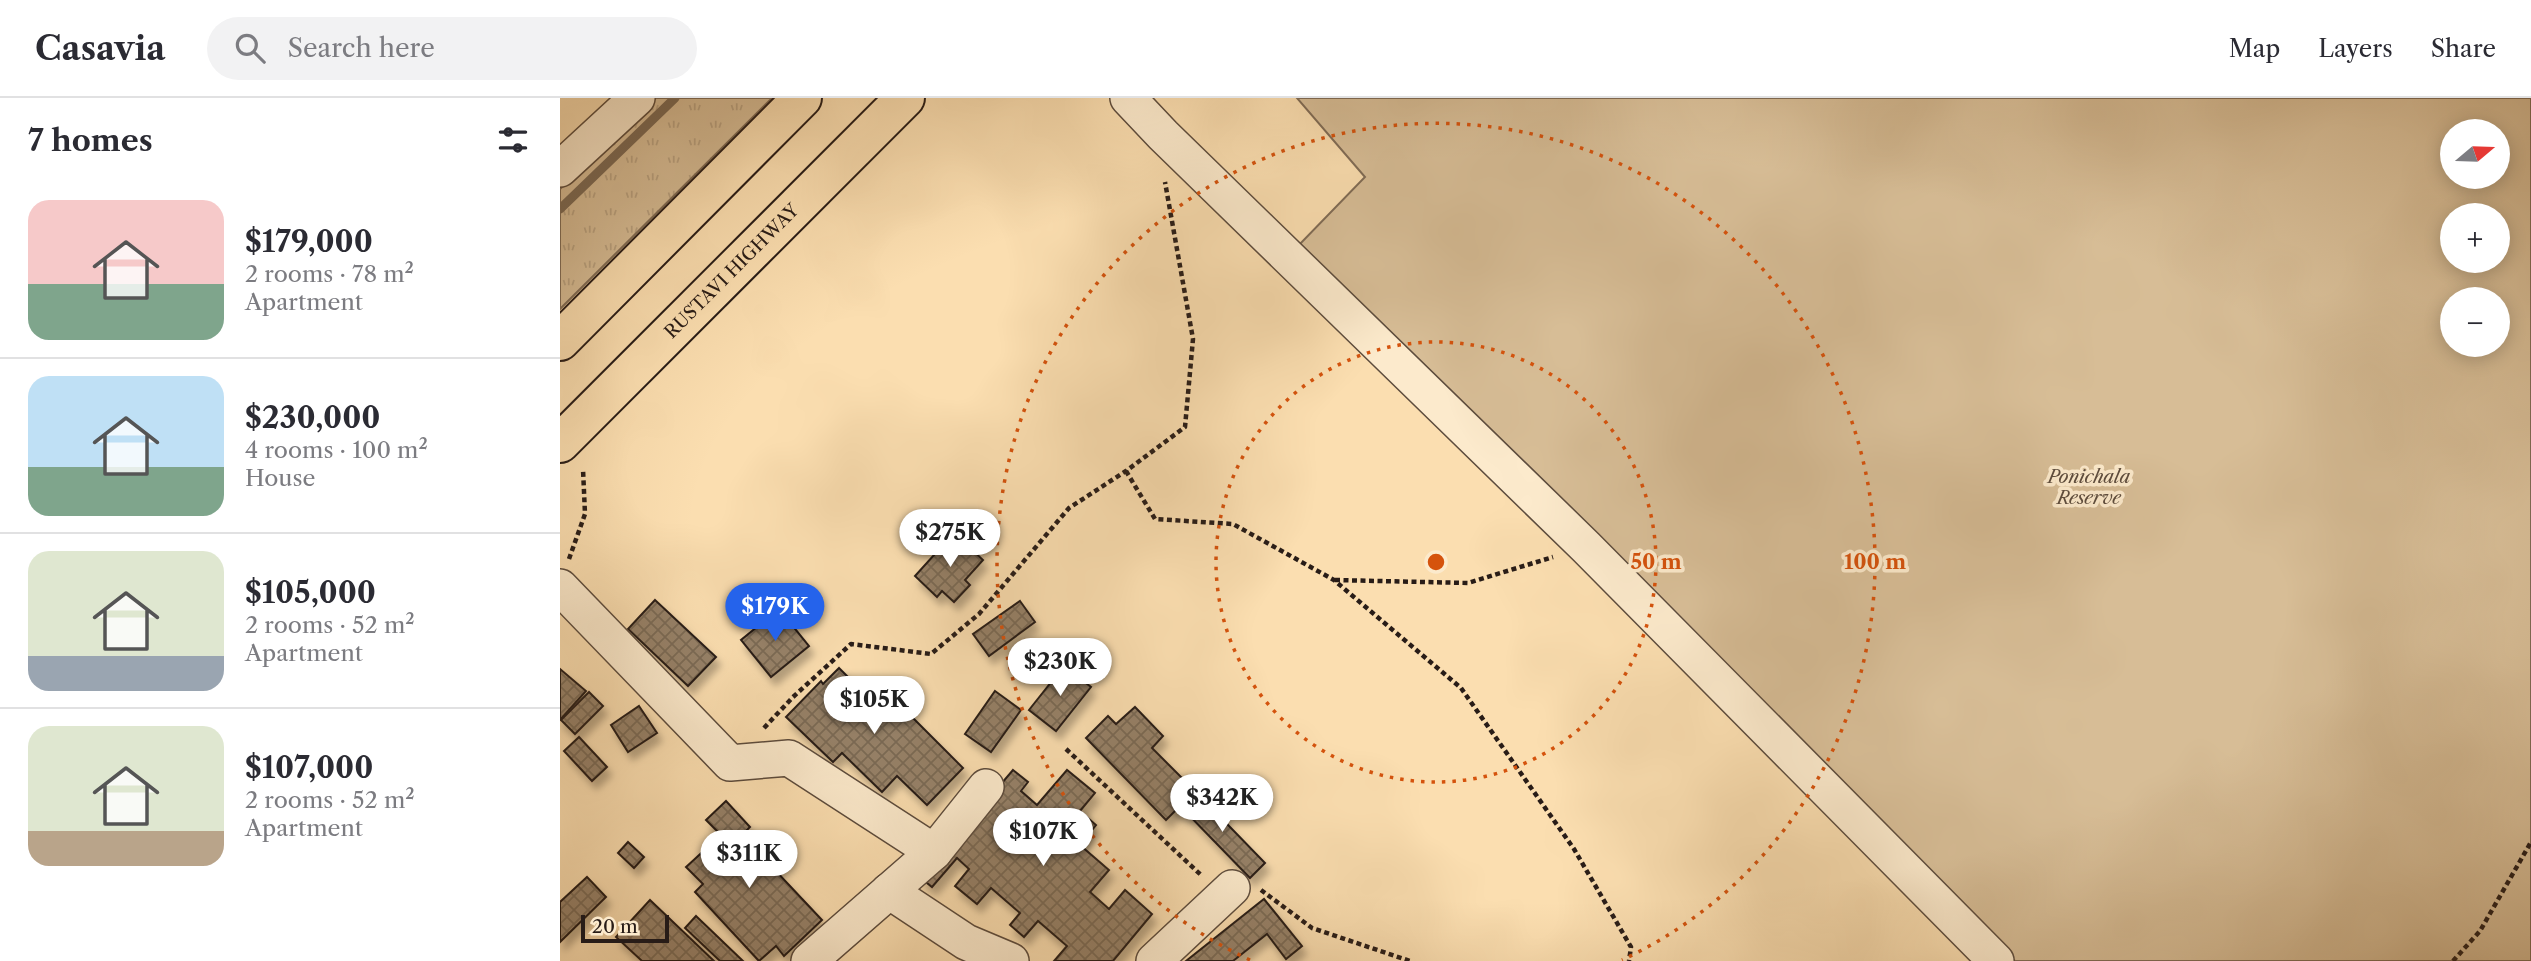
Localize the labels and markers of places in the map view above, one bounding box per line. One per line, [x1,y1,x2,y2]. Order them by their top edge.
pin: $275K [901,510,999,569]
centre of rings [1424,550,1448,574]
pin: $179K [726,584,824,643]
pin: $230K [1011,638,1109,698]
pin: $105K [825,676,923,736]
pin: $342K [1173,774,1271,834]
pin: $107K [994,808,1092,868]
pin: $311K [700,830,798,890]

